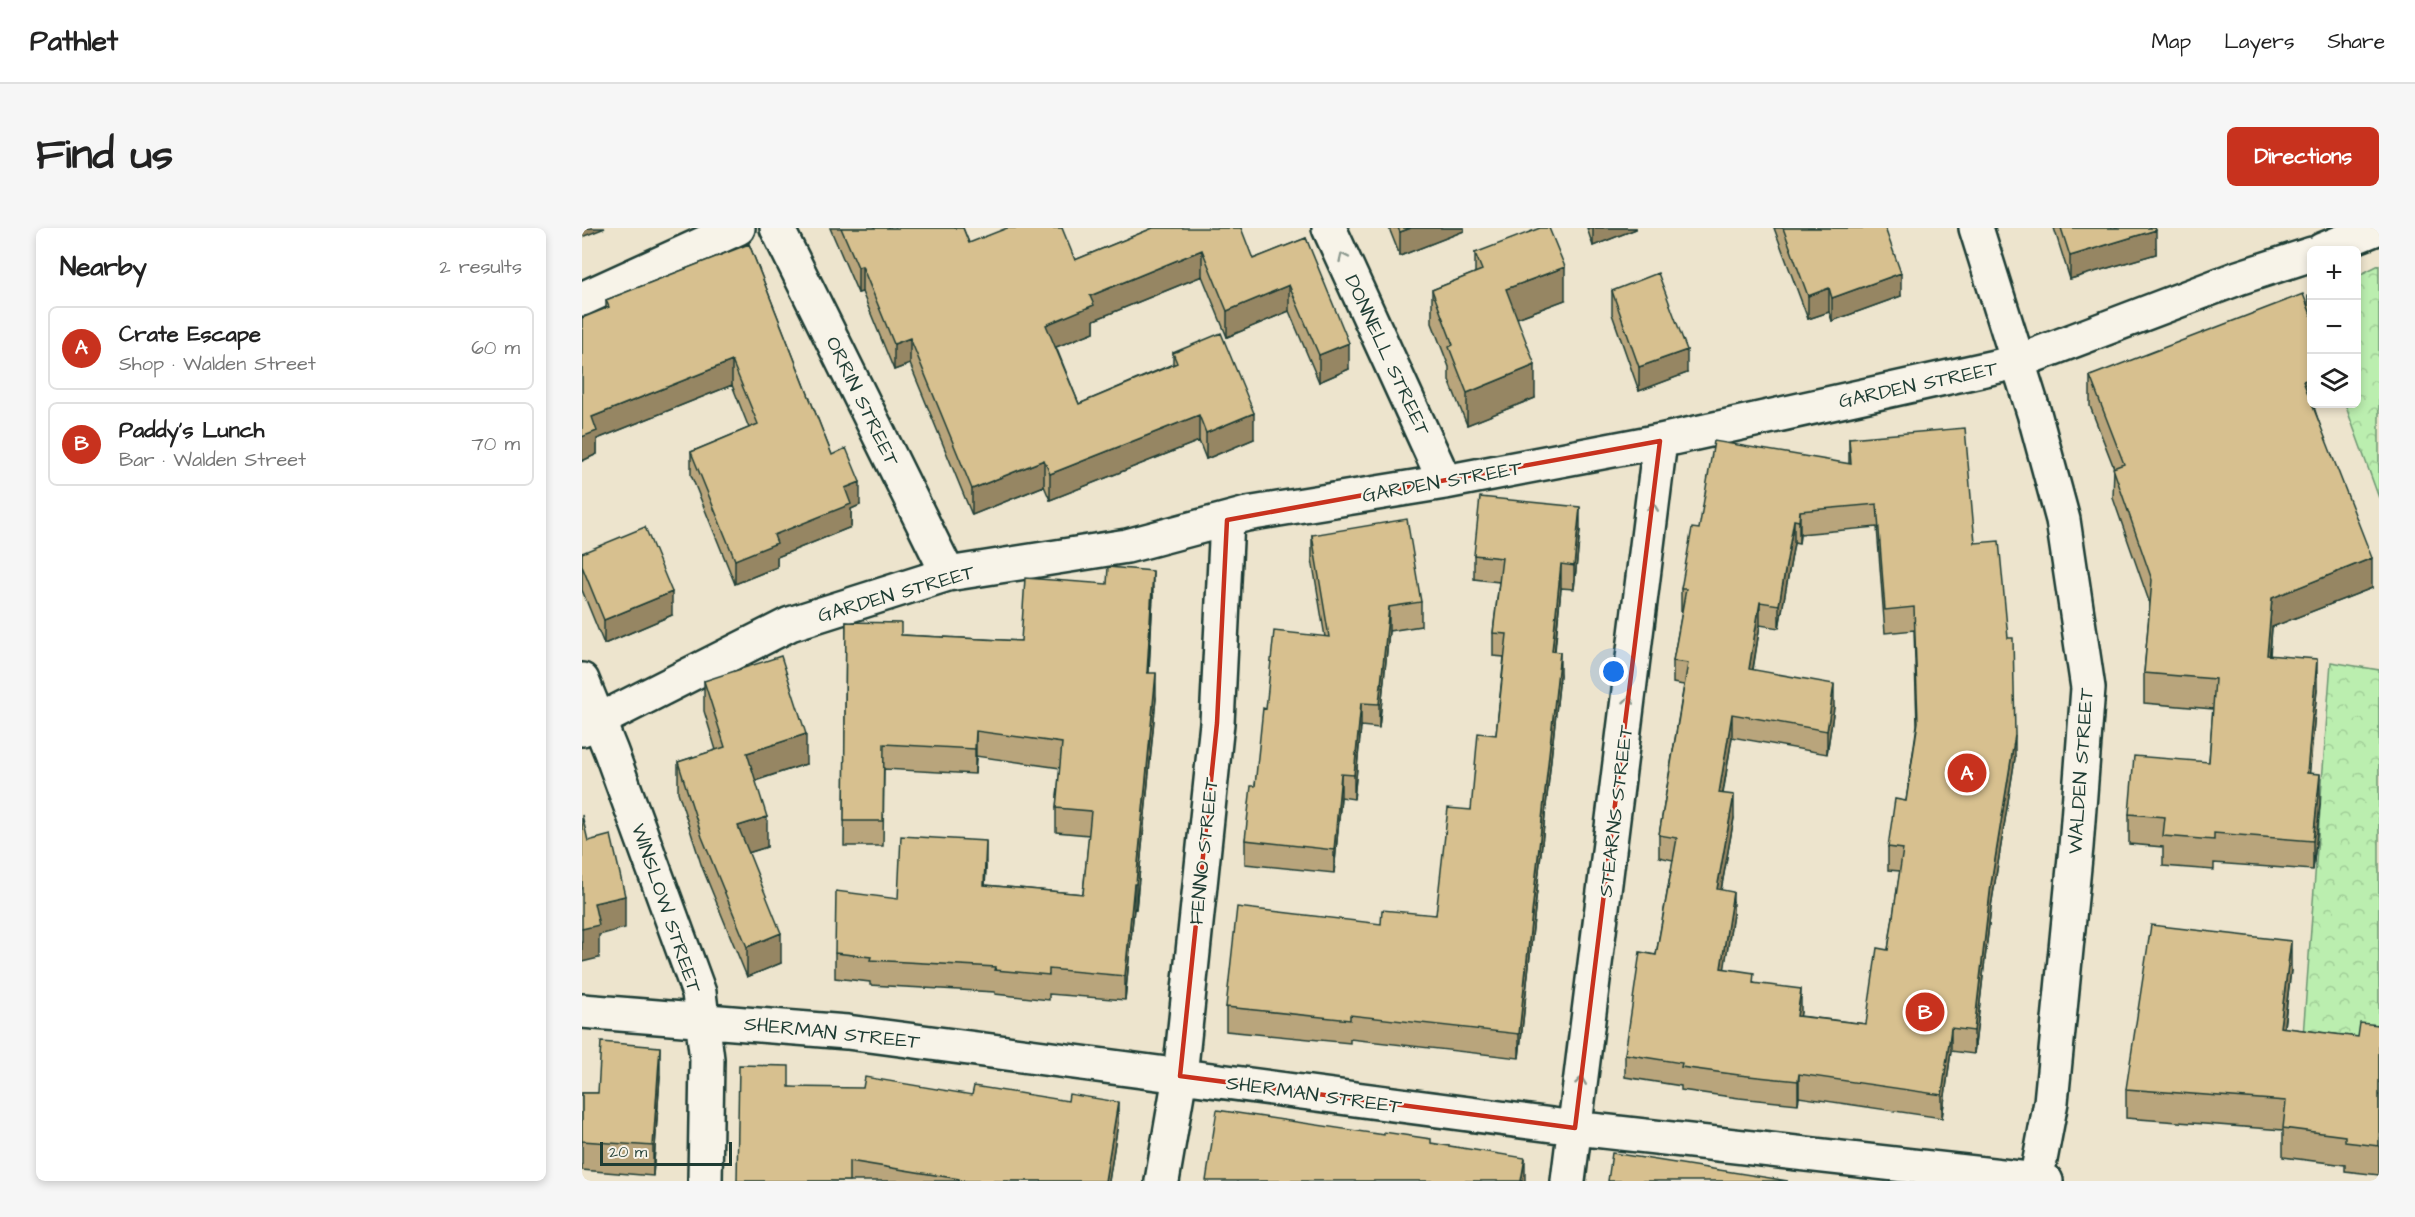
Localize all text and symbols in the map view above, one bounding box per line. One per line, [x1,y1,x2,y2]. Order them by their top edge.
text: Pathlet [30,22,118,61]
text: Map [2151,27,2191,56]
text: Layers [2224,27,2294,56]
text: Share [2327,27,2385,56]
text: Find us [36,127,173,185]
button: Directions [2227,127,2379,186]
map controls [2307,246,2361,408]
button: + [2307,246,2361,300]
text: Nearby [60,249,147,285]
one-way arrow [1338,252,1350,263]
text: 2 results [439,253,522,281]
street label: DONNELL STREET [1337,270,1437,441]
button: − [2307,300,2361,354]
text: Crate Escape [119,319,261,350]
street label: ORRIN STREET [819,332,906,472]
text: A [75,334,88,362]
text: 60 m [471,334,520,362]
text: Shop · Walden Street [119,350,316,378]
street label: GARDEN STREET [1836,354,2001,416]
button: layers [2307,354,2361,408]
text: Paddy's Lunch [119,415,265,446]
text: B [74,430,89,458]
text: 70 m [472,430,520,458]
text: Bar · Walden Street [119,446,306,474]
street label: GARDEN STREET [1360,454,1525,510]
one-way arrow [1646,502,1658,511]
street label: GARDEN STREET [815,558,978,630]
your location [1599,657,1628,686]
street label: WALDEN STREET [2061,687,2101,855]
one-way arrow [1622,696,1634,705]
street label: STEARNS STREET [1592,723,1641,899]
pin: A [1948,750,1986,796]
street label: FENNO STREET [1182,776,1226,926]
street label: WINSLOW STREET [624,820,708,997]
pin: B [1906,990,1944,1034]
street label: SHERMAN STREET [743,1010,922,1056]
street label: SHERMAN STREET [1224,1069,1404,1121]
one-way arrow [1575,1077,1587,1086]
scale bar [600,1139,732,1166]
text: 20 m [609,1141,647,1163]

